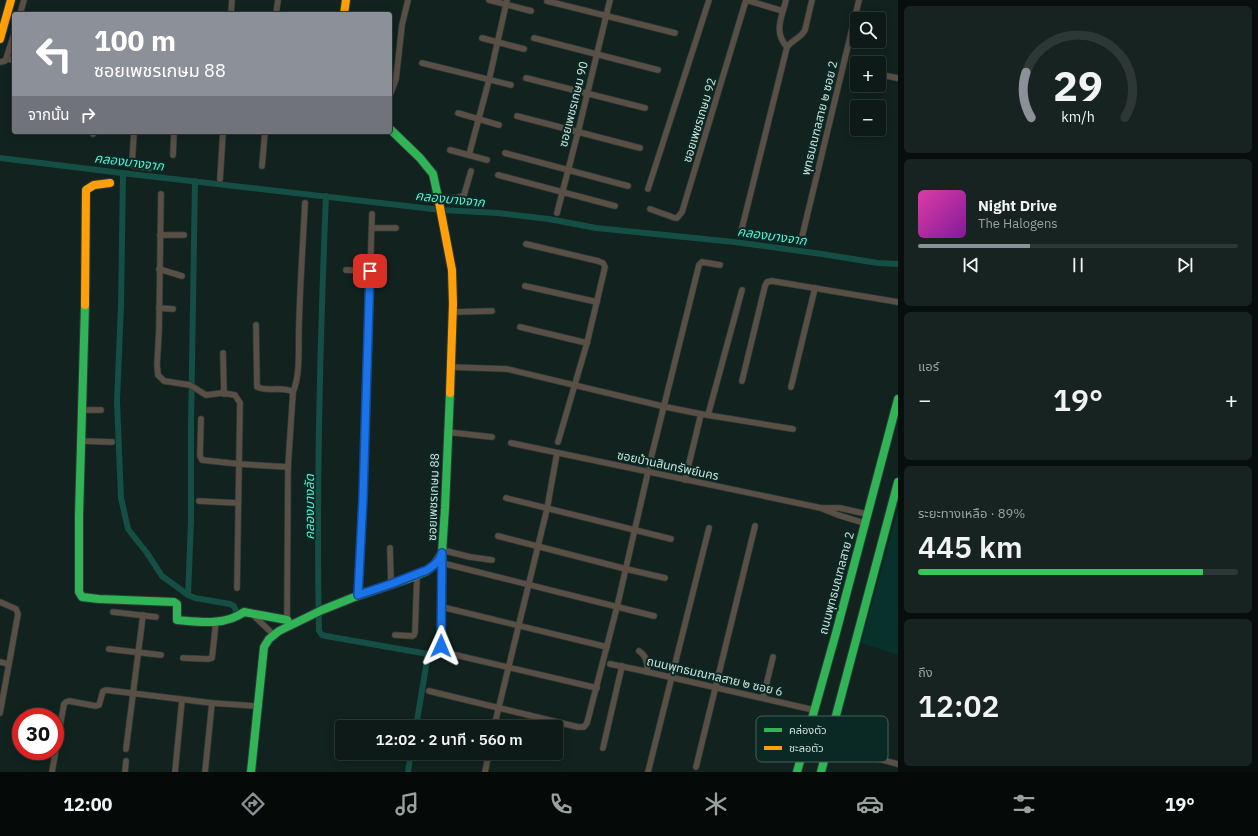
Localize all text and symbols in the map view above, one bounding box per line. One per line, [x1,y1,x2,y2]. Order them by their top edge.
map controls [850,12,886,136]
button: search [850,12,886,48]
text: 100 m [94,22,176,59]
icon: left [28,28,80,80]
button: + [850,56,886,92]
text: 29 [1053,57,1103,111]
text: ซอยเพชรเกษม 88 [94,59,226,82]
street label: พุทธมณฑลสาย ๒ ซอย 2 [798,59,840,177]
street label: ซอยเพชรเกษม 90 [555,60,591,148]
street label: ซอยเพชรเกษม 92 [679,76,719,164]
button: − [850,100,886,136]
icon: right [77,104,99,126]
text: จากนั้น [28,105,69,124]
text: km/h [1061,106,1095,125]
water label: คลองบางจาก [93,149,166,175]
water label: คลองบางจาก [414,187,487,211]
text: Night Drive [978,196,1057,215]
text: The Halogens [978,215,1058,232]
water label: คลองบางจาก [736,223,809,249]
pin [353,254,387,288]
icon: previous [960,254,982,276]
icon: pause [1067,254,1089,276]
icon: next [1174,254,1196,276]
icon: arrive [359,260,381,282]
text: แอร์ [918,358,939,375]
text: 19° [1053,380,1103,419]
text: − [918,385,931,414]
text: + [1225,385,1238,414]
street label: ซอยบ้านสินทรัพย์นคร [616,447,720,483]
street label: ซอยเพชรเกษม 88 [424,453,442,541]
water label: คลองบางลัด [301,473,318,540]
text: ระยะทางเหลือ · 89% [918,505,1025,522]
text: 445 km [918,527,1023,566]
street label: ถนนพุทธมณฑลสาย 2 [815,530,857,636]
position arrow [420,625,462,667]
street label: ถนนพุทธมณฑลสาย ๒ ซอย 6 [645,653,785,699]
text: ถึง [918,664,933,681]
text: 12:02 [918,686,1000,725]
speed limit sign: 30 [12,708,64,760]
legend [756,716,888,762]
text: คล่องตัว [789,723,827,737]
text: 12:02 · 2 นาที · 560 m [375,730,523,749]
text: ชะลอตัว [789,741,824,755]
icon: directions [239,790,267,818]
icon: music [393,790,421,818]
icon: phone [547,790,575,818]
icon: climate [702,790,730,818]
icon: car [856,790,884,818]
icon: filters [1010,790,1038,818]
text: 12:00 [63,793,112,816]
text: 19° [1165,793,1195,816]

